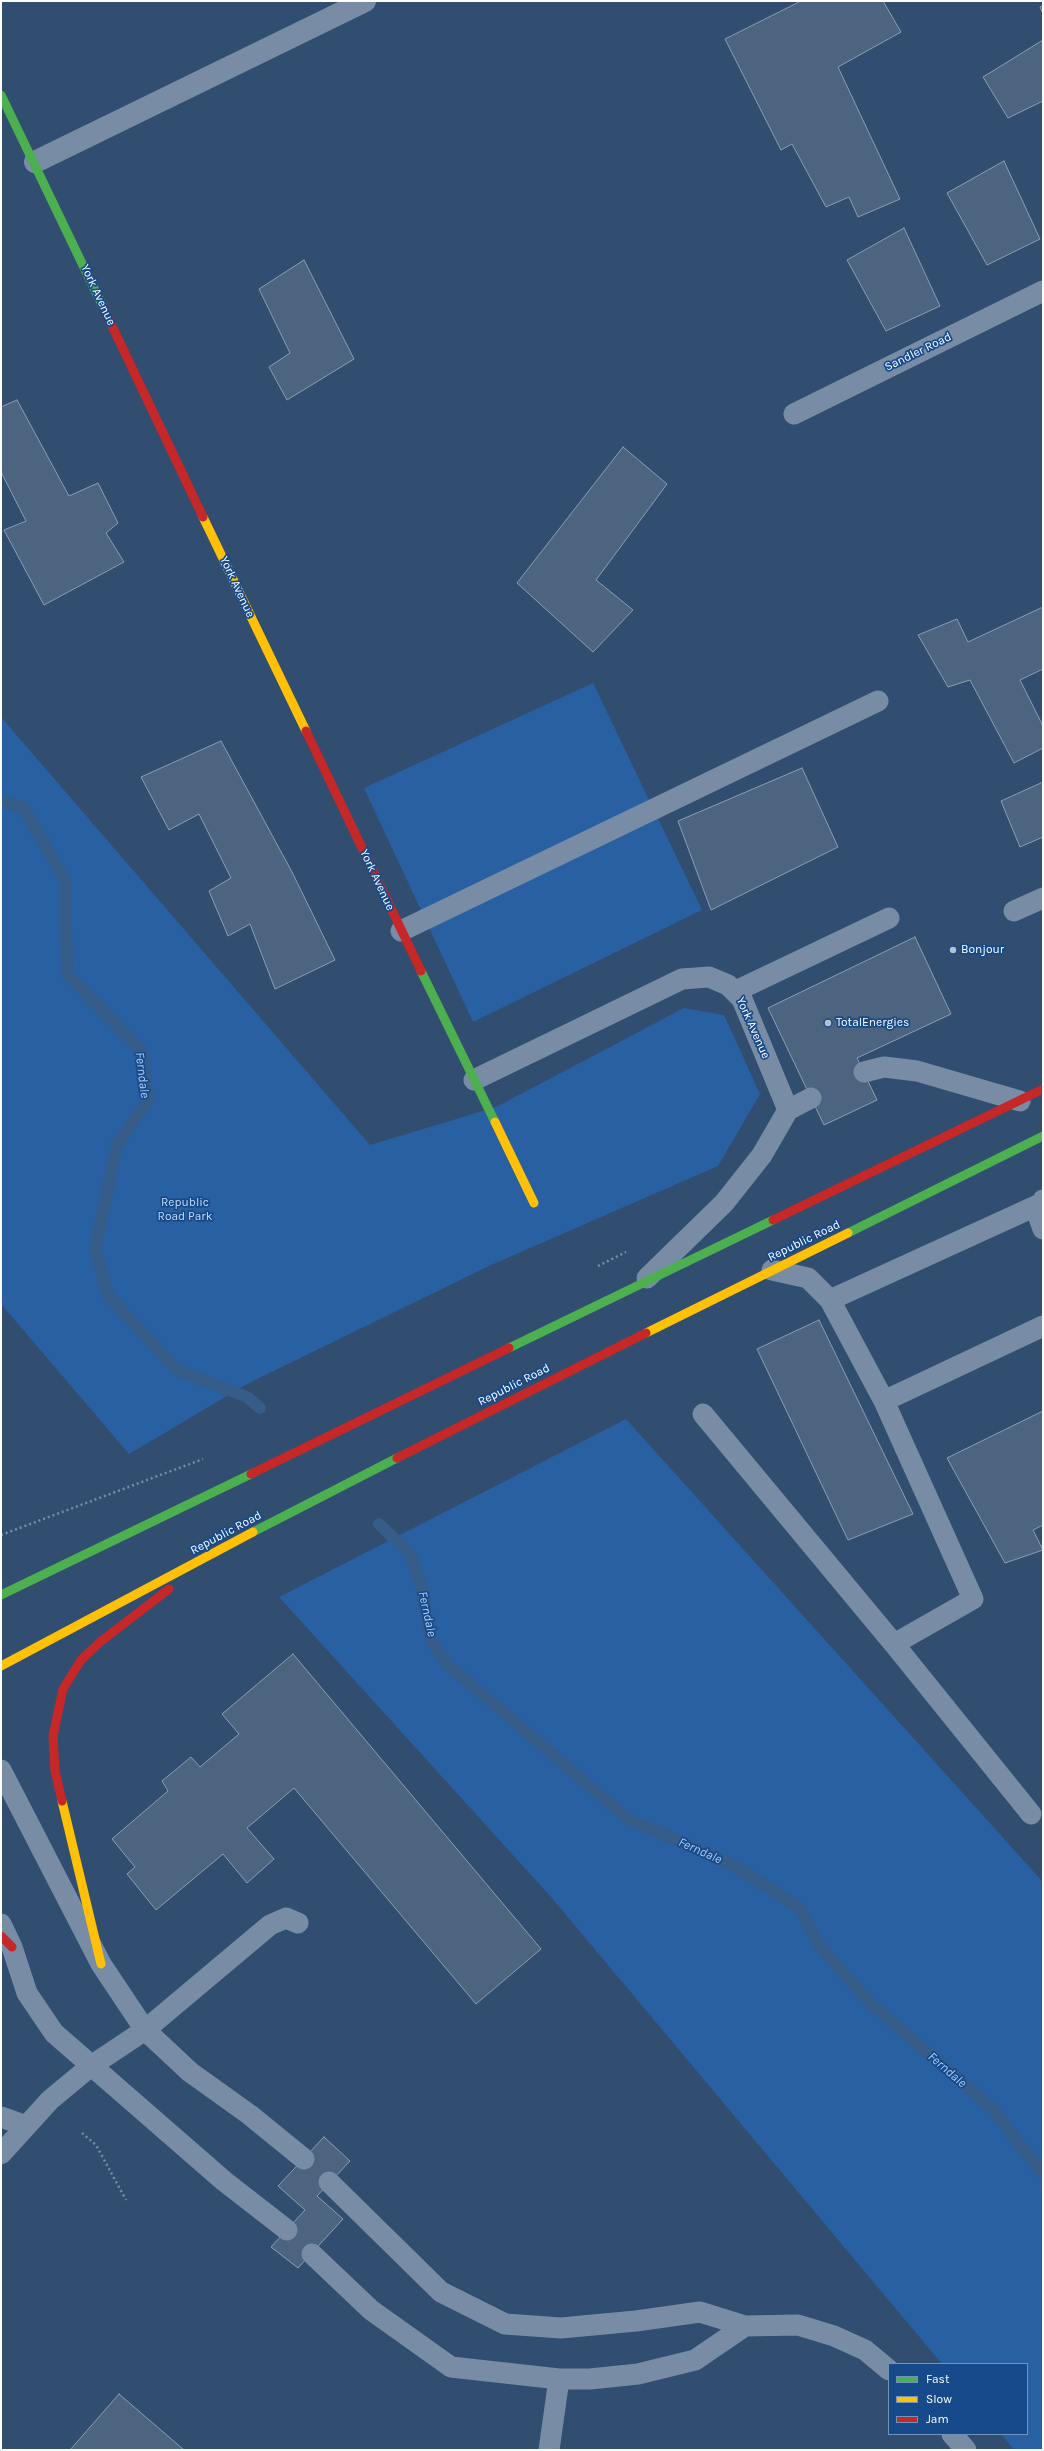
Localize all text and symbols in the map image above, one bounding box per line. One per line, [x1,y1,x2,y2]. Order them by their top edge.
street label: York Avenue [78,262,118,328]
street label: Sandler Road [882,330,954,374]
street label: York Avenue [217,554,257,620]
street label: York Avenue [357,847,397,913]
place label: Bonjour [961,943,1004,957]
marker: Bonjour [948,945,958,955]
street label: York Avenue [733,995,773,1061]
place label: TotalEnergies [836,1016,909,1030]
marker: TotalEnergies [823,1018,833,1028]
water label: Ferndale [131,1051,153,1099]
park label: Republic Road Park [158,1196,212,1224]
street label: Republic Road [766,1217,842,1265]
street label: Republic Road [476,1361,552,1409]
street label: Republic Road [188,1508,264,1558]
water label: Ferndale [415,1590,439,1638]
water label: Ferndale [676,1834,724,1868]
water label: Ferndale [924,2049,970,2091]
legend [888,2363,1028,2435]
text: Fast [926,2372,949,2386]
text: Slow [926,2392,952,2406]
text: Jam [926,2412,949,2426]

